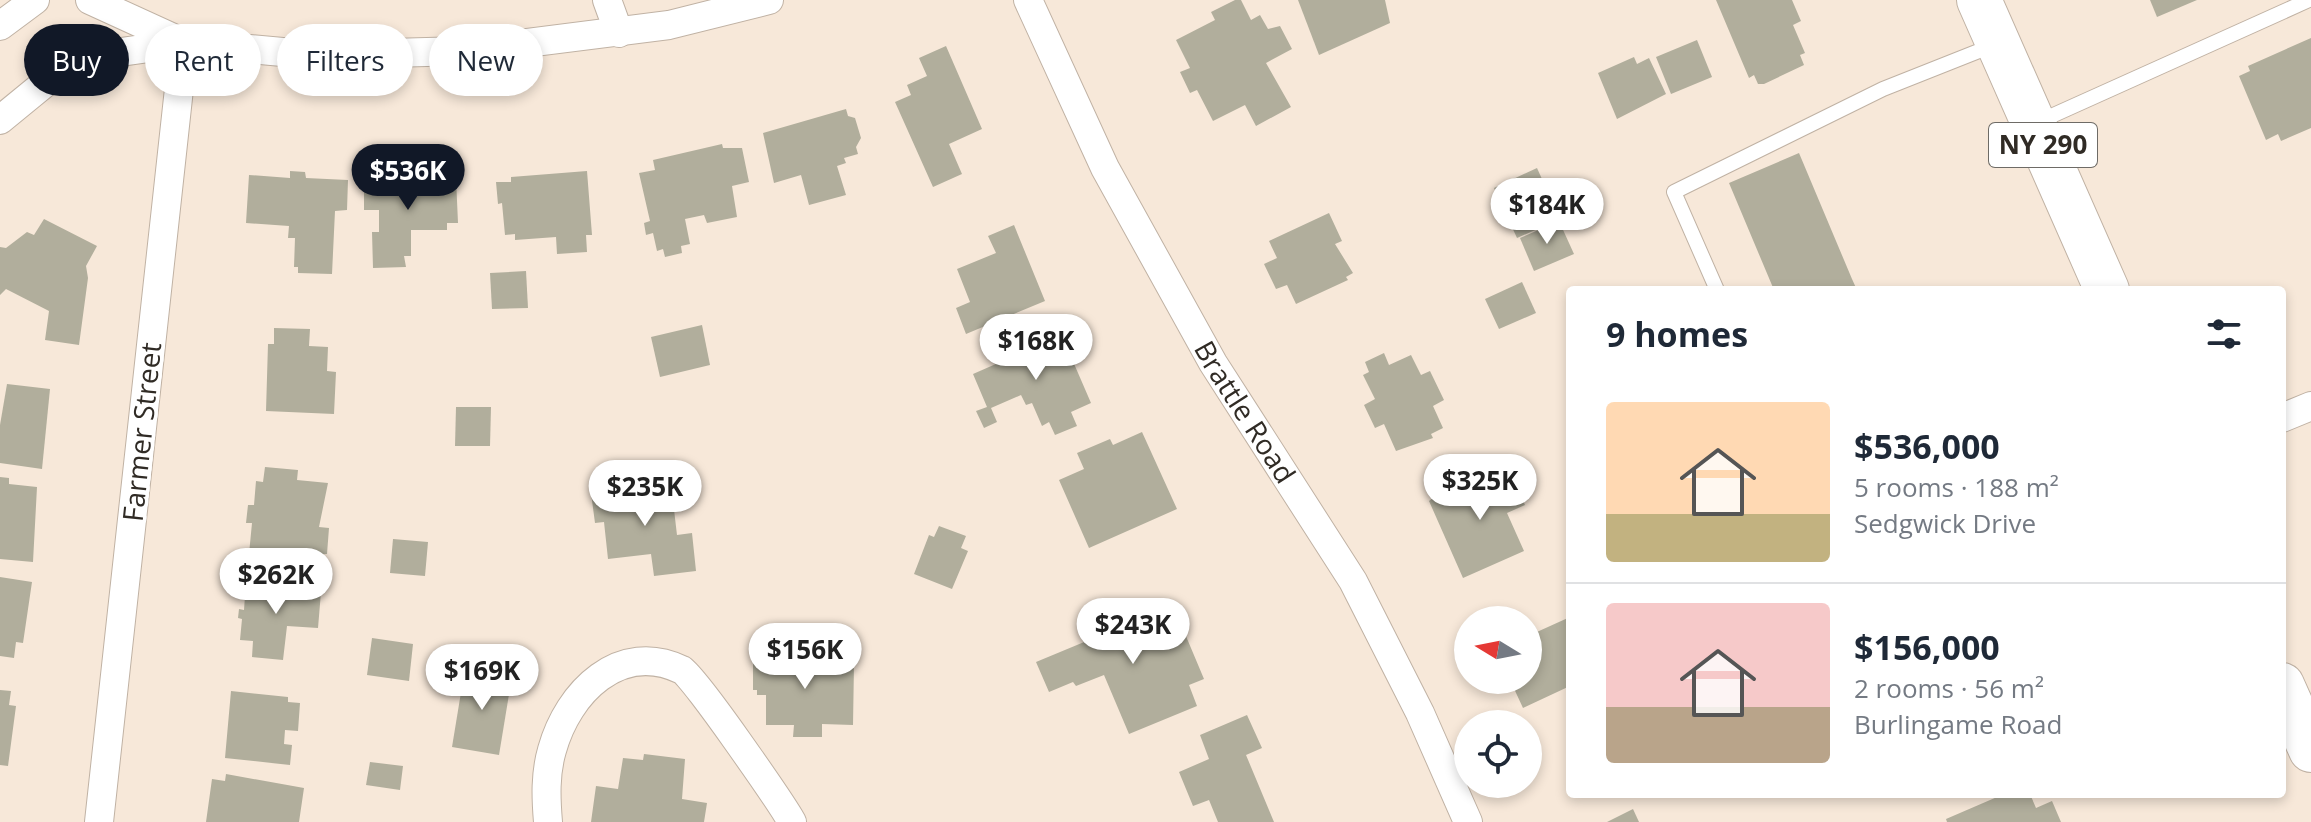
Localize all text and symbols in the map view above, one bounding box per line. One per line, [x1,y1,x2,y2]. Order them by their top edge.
chip: Buy [24,24,129,96]
chip: Rent [145,24,261,96]
chip: Filters [277,24,413,96]
chip: New [429,24,543,96]
road number: NY 290 [1989,123,2097,167]
pin: $536K [352,144,464,212]
text: $536K [370,152,446,188]
pin: $184K [1491,178,1603,246]
text: $184K [1509,186,1585,222]
text: 9 homes [1606,311,1748,357]
icon: filters [2202,312,2246,356]
pin: $168K [980,314,1092,382]
text: $168K [998,322,1074,358]
street label: Brattle Road [1186,333,1305,490]
street label: Farmer Street [113,340,169,523]
text: $536,000 [1854,423,2000,469]
icon: home [1670,434,1766,530]
pin: $325K [1424,454,1536,522]
pin: $235K [589,460,701,528]
text: $325K [1442,462,1518,498]
text: $235K [607,468,683,504]
text: 5 rooms · 188 m² [1854,469,2059,505]
text: Sedgwick Drive [1854,505,2036,541]
pin: $262K [220,548,332,616]
text: $262K [238,556,314,592]
pin: $243K [1077,598,1189,666]
text: $243K [1095,606,1171,642]
north arrow [1454,606,1542,694]
map controls [1454,606,1542,798]
pin: $156K [749,623,861,691]
text: $156,000 [1854,624,2000,670]
text: $156K [767,631,843,667]
icon: home [1670,635,1766,731]
pin: $169K [426,644,538,712]
text: $169K [444,652,520,688]
text: 2 rooms · 56 m² [1854,670,2044,706]
text: Burlingame Road [1854,706,2062,742]
button: locate [1454,710,1542,798]

